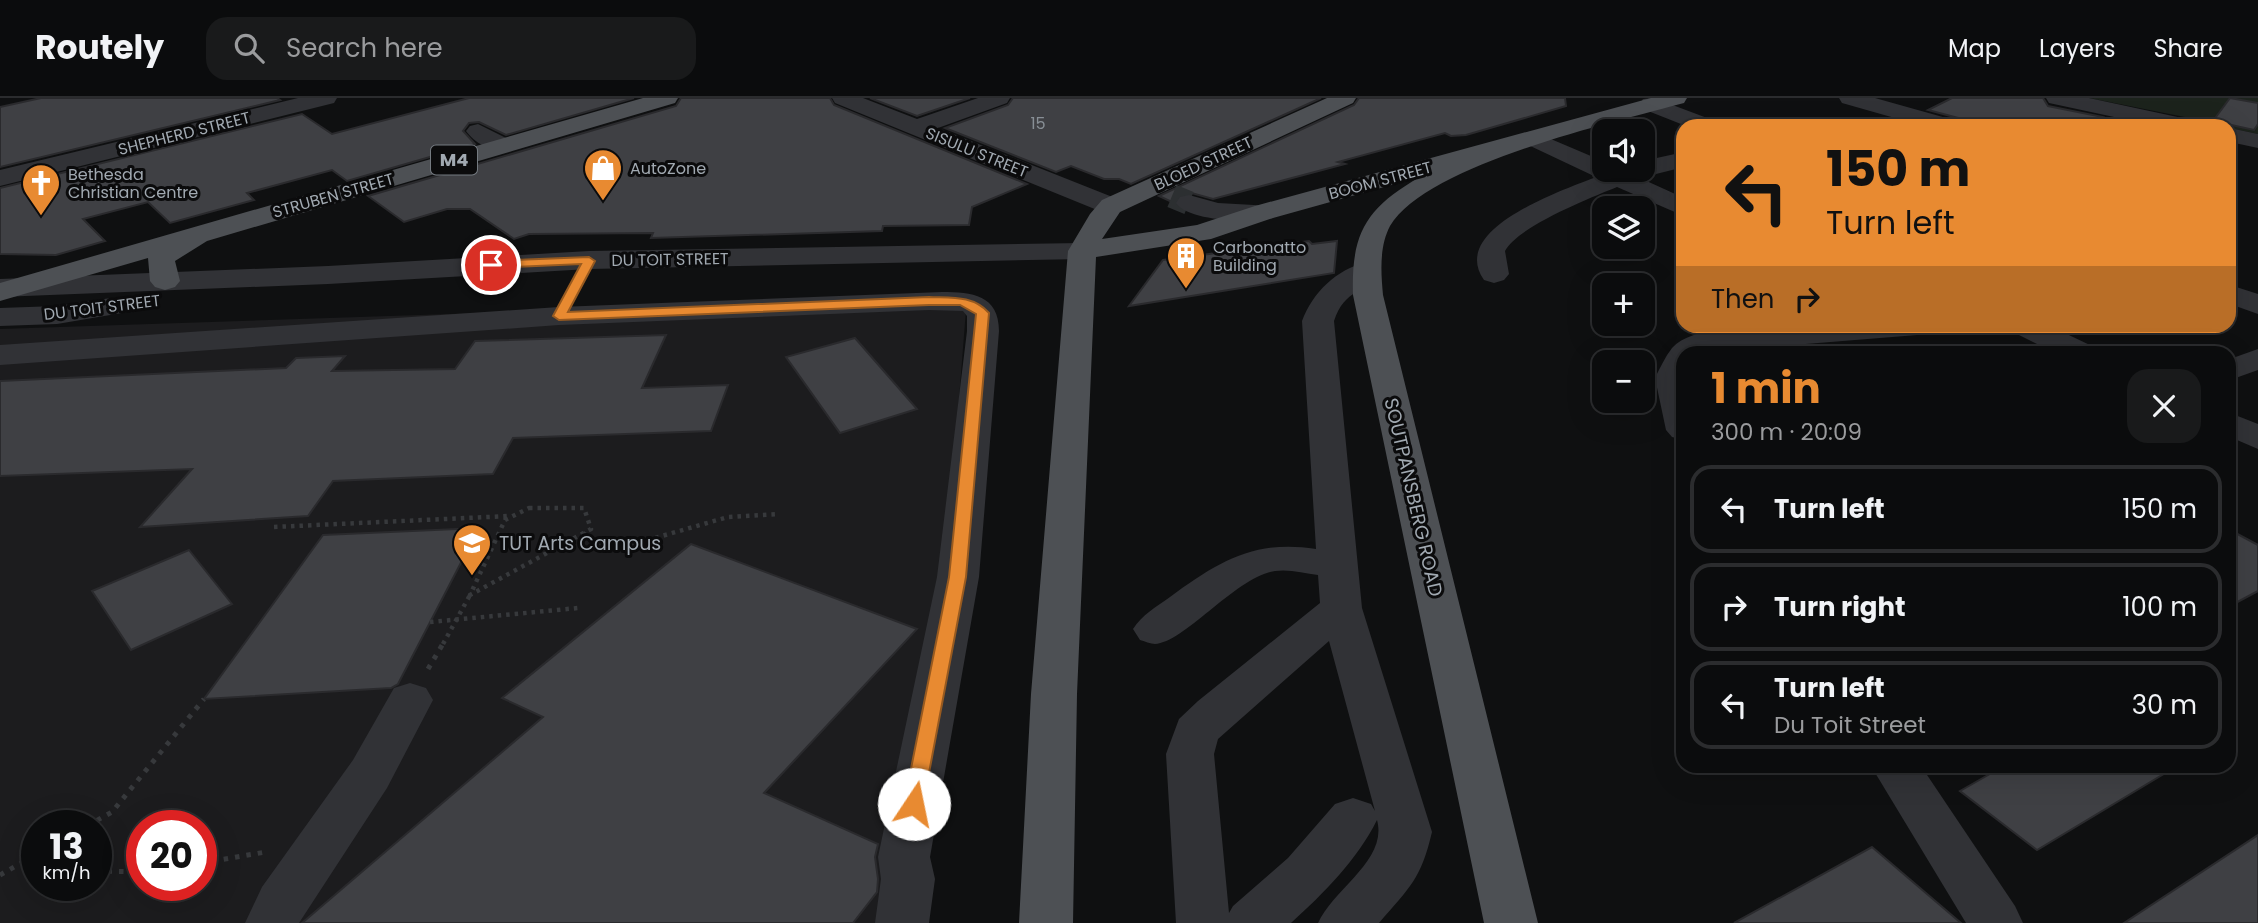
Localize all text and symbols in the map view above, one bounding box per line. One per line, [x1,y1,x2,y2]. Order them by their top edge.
search box [206,17,696,80]
text: Routely [35,24,164,71]
icon: search [230,29,268,67]
text: Search here [286,30,443,66]
text: Map [1948,32,2001,65]
text: Layers [2039,32,2115,65]
text: Share [2153,32,2223,65]
street label: SHEPHERD STREET [116,106,253,161]
house number: 15 [1030,112,1046,135]
map controls [1592,119,1655,413]
button: sound [1592,119,1655,182]
street label: SISULU STREET [922,122,1032,184]
street label: BLOED STREET [1150,131,1256,196]
text: 150 m [1826,135,1971,203]
road number: M4 [431,146,477,174]
shop icon: AutoZone [582,147,624,202]
icon: left [1711,147,1802,238]
street label: BOOM STREET [1326,156,1435,205]
place label: AutoZone [630,157,706,180]
church icon: Bethesda Christian Centre [20,162,62,217]
place label: Bethesda Christian Centre [68,163,198,204]
street label: STRUBEN STREET [270,167,397,224]
button: layers [1592,196,1655,259]
text: Turn left [1826,200,1955,245]
pin [461,235,521,295]
building icon: Carbonatto Building [1165,235,1207,290]
place label: Carbonatto Building [1213,236,1306,277]
icon: arrive [472,246,510,284]
street label: DU TOIT STREET [611,247,729,272]
button: + [1592,273,1655,336]
icon: right [1788,280,1826,318]
text: Then [1711,281,1774,317]
street label: DU TOIT STREET [42,289,162,326]
button: − [1592,350,1655,413]
text: 1 min [1711,359,1821,418]
button: close [2127,369,2201,443]
street label: SOUTPANSBERG ROAD [1378,395,1450,599]
text: 300 m · 20:09 [1711,416,1862,448]
icon: left [1715,490,1753,528]
text: Turn left [1774,491,1885,527]
text: 150 m [2122,491,2197,527]
school or university icon: TUT Arts Campus [451,522,493,577]
place label: TUT Arts Campus [499,530,661,557]
icon: right [1715,588,1753,626]
text: Turn right [1774,589,1906,625]
text: 100 m [2122,589,2197,625]
text: Turn left [1774,670,1885,706]
icon: left [1715,686,1753,724]
text: 30 m [2132,687,2197,723]
text: Du Toit Street [1774,709,1926,741]
position arrow [877,767,951,841]
speed limit sign: 20 [126,810,217,901]
text: 13 [49,822,84,871]
text: km/h [43,860,90,885]

